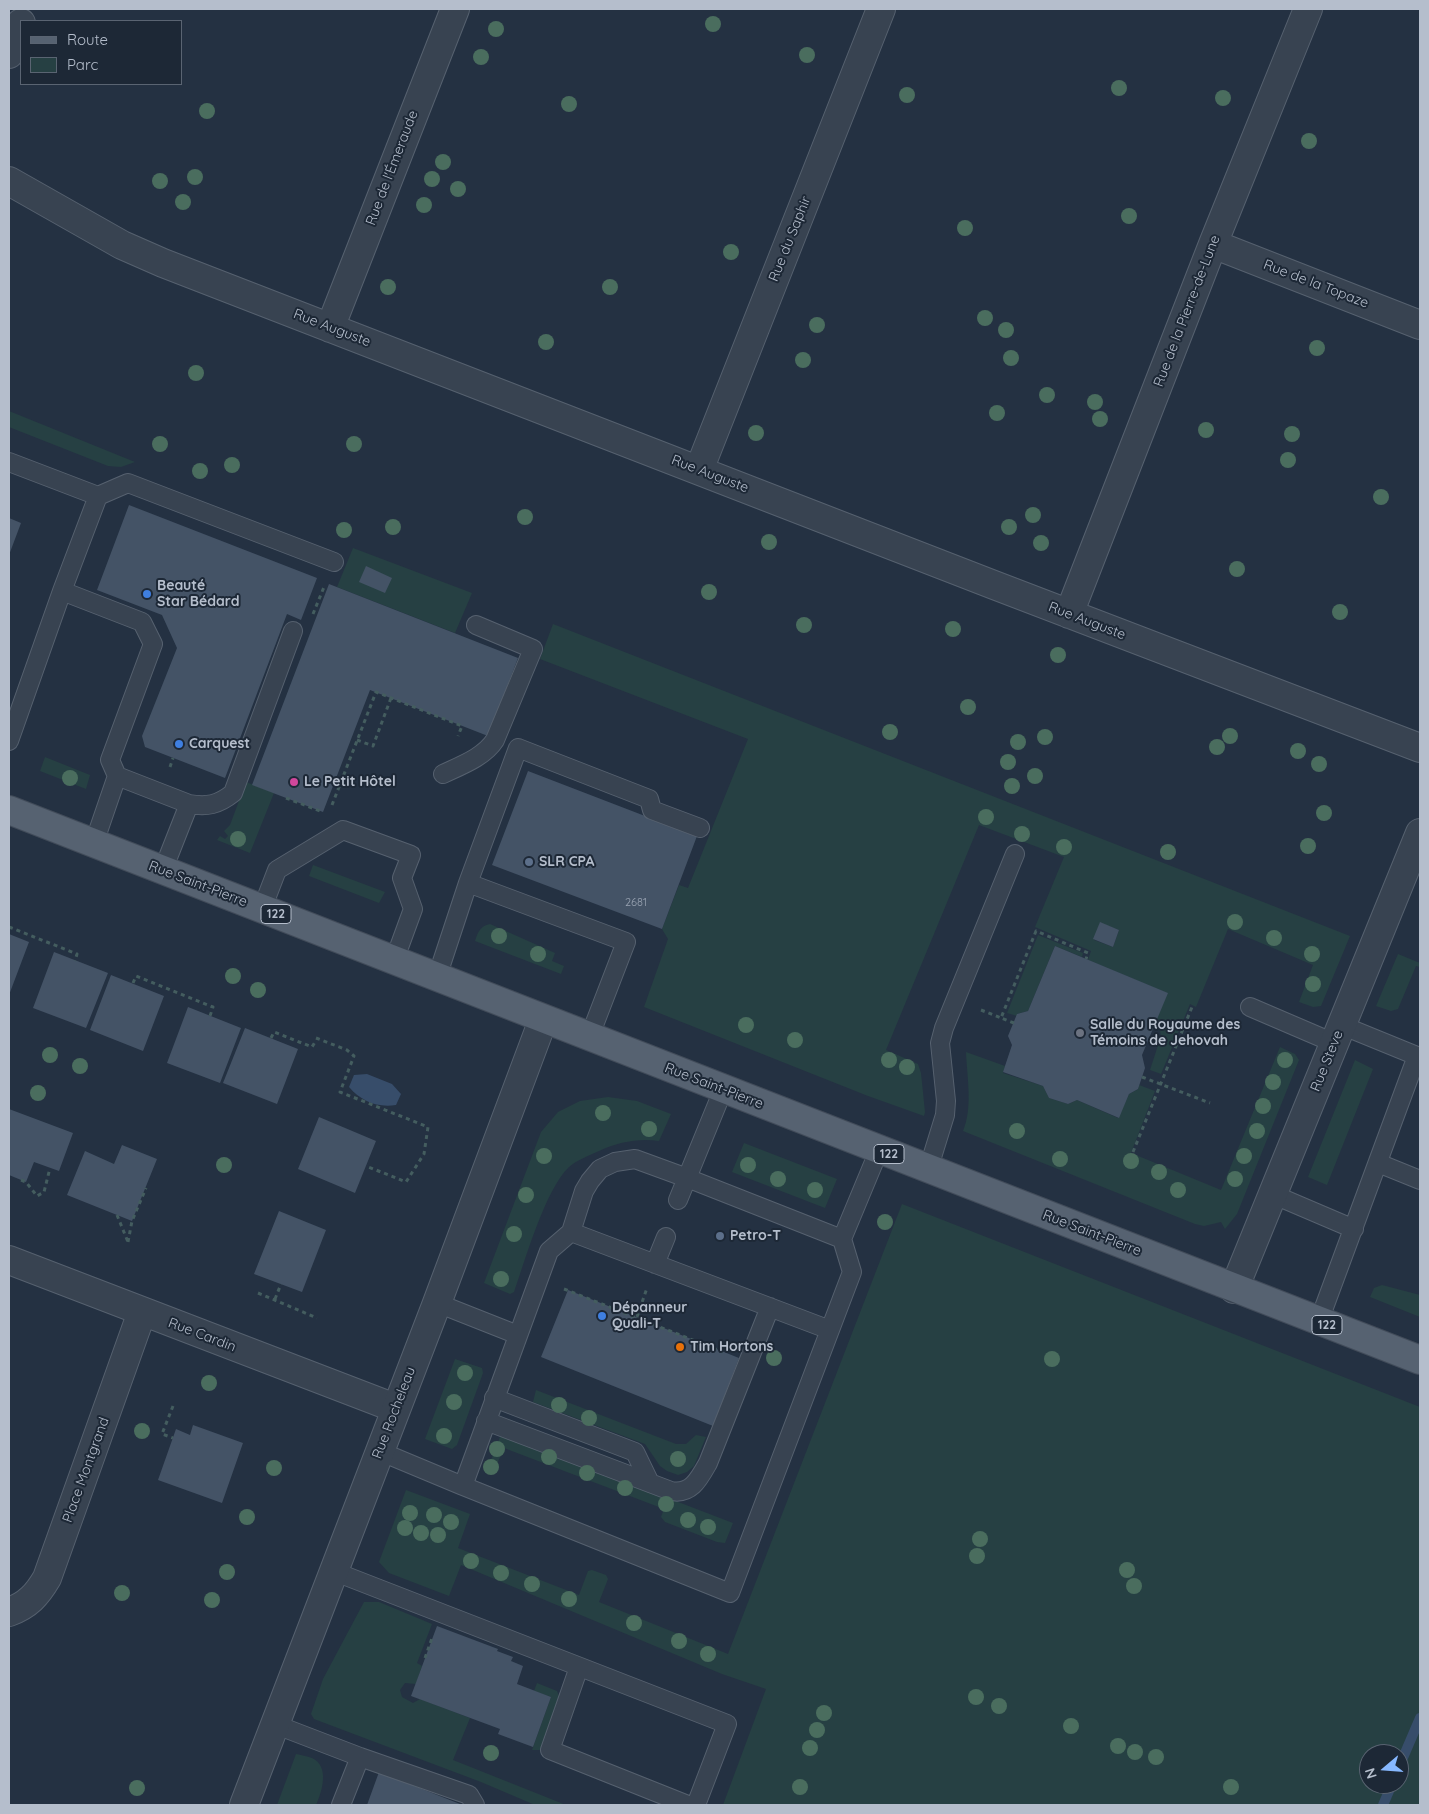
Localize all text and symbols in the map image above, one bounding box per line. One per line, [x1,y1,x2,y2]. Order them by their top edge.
legend [20,20,182,85]
text: Route [67,30,108,49]
text: Parc [67,55,98,74]
street label: Rue de l'Émeraude [362,108,422,228]
street label: Rue du Saphir [765,194,815,284]
street label: Rue de la Pierre-de-Lune [1150,233,1224,389]
street label: Rue de la Topaze [1261,256,1371,312]
street label: Rue Auguste [291,306,373,350]
street label: Rue Auguste [669,452,751,496]
place label: Beauté Star Bédard [157,578,239,610]
marker: Beauté Star Bédard [141,588,153,600]
street label: Rue Auguste [1046,599,1128,643]
place label: Carquest [189,736,250,752]
marker: Carquest [173,738,185,750]
place label: Le Petit Hôtel [304,774,396,790]
marker: Le Petit Hôtel [288,776,300,788]
place label: SLR CPA [539,854,594,870]
marker: SLR CPA [523,856,535,868]
street label: Rue Saint-Pierre [146,857,250,911]
house number: 2681 [625,896,647,910]
road number: 122 [261,904,291,924]
place label: Salle du Royaume des Témoins de Jehovah [1090,1017,1240,1050]
marker: Salle du Royaume des Témoins de Jehovah [1074,1027,1086,1039]
street label: Rue Steve [1307,1028,1347,1094]
street label: Rue Saint-Pierre [662,1059,766,1113]
road number: 122 [874,1144,904,1164]
street label: Rue Saint-Pierre [1040,1206,1144,1260]
place label: Petro-T [730,1228,781,1244]
marker: Petro-T [714,1230,726,1242]
place label: Dépanneur Quali-T [612,1300,687,1332]
marker: Dépanneur Quali-T [596,1310,608,1322]
street label: Rue Cardin [166,1314,238,1356]
road number: 122 [1312,1316,1342,1334]
place label: Tim Hortons [690,1339,773,1355]
marker: Tim Hortons [674,1341,686,1353]
street label: Rue Rocheleau [369,1365,419,1461]
street label: Place Montgrand [59,1415,113,1525]
north arrow [1359,1744,1409,1794]
text: N [1361,1766,1381,1781]

